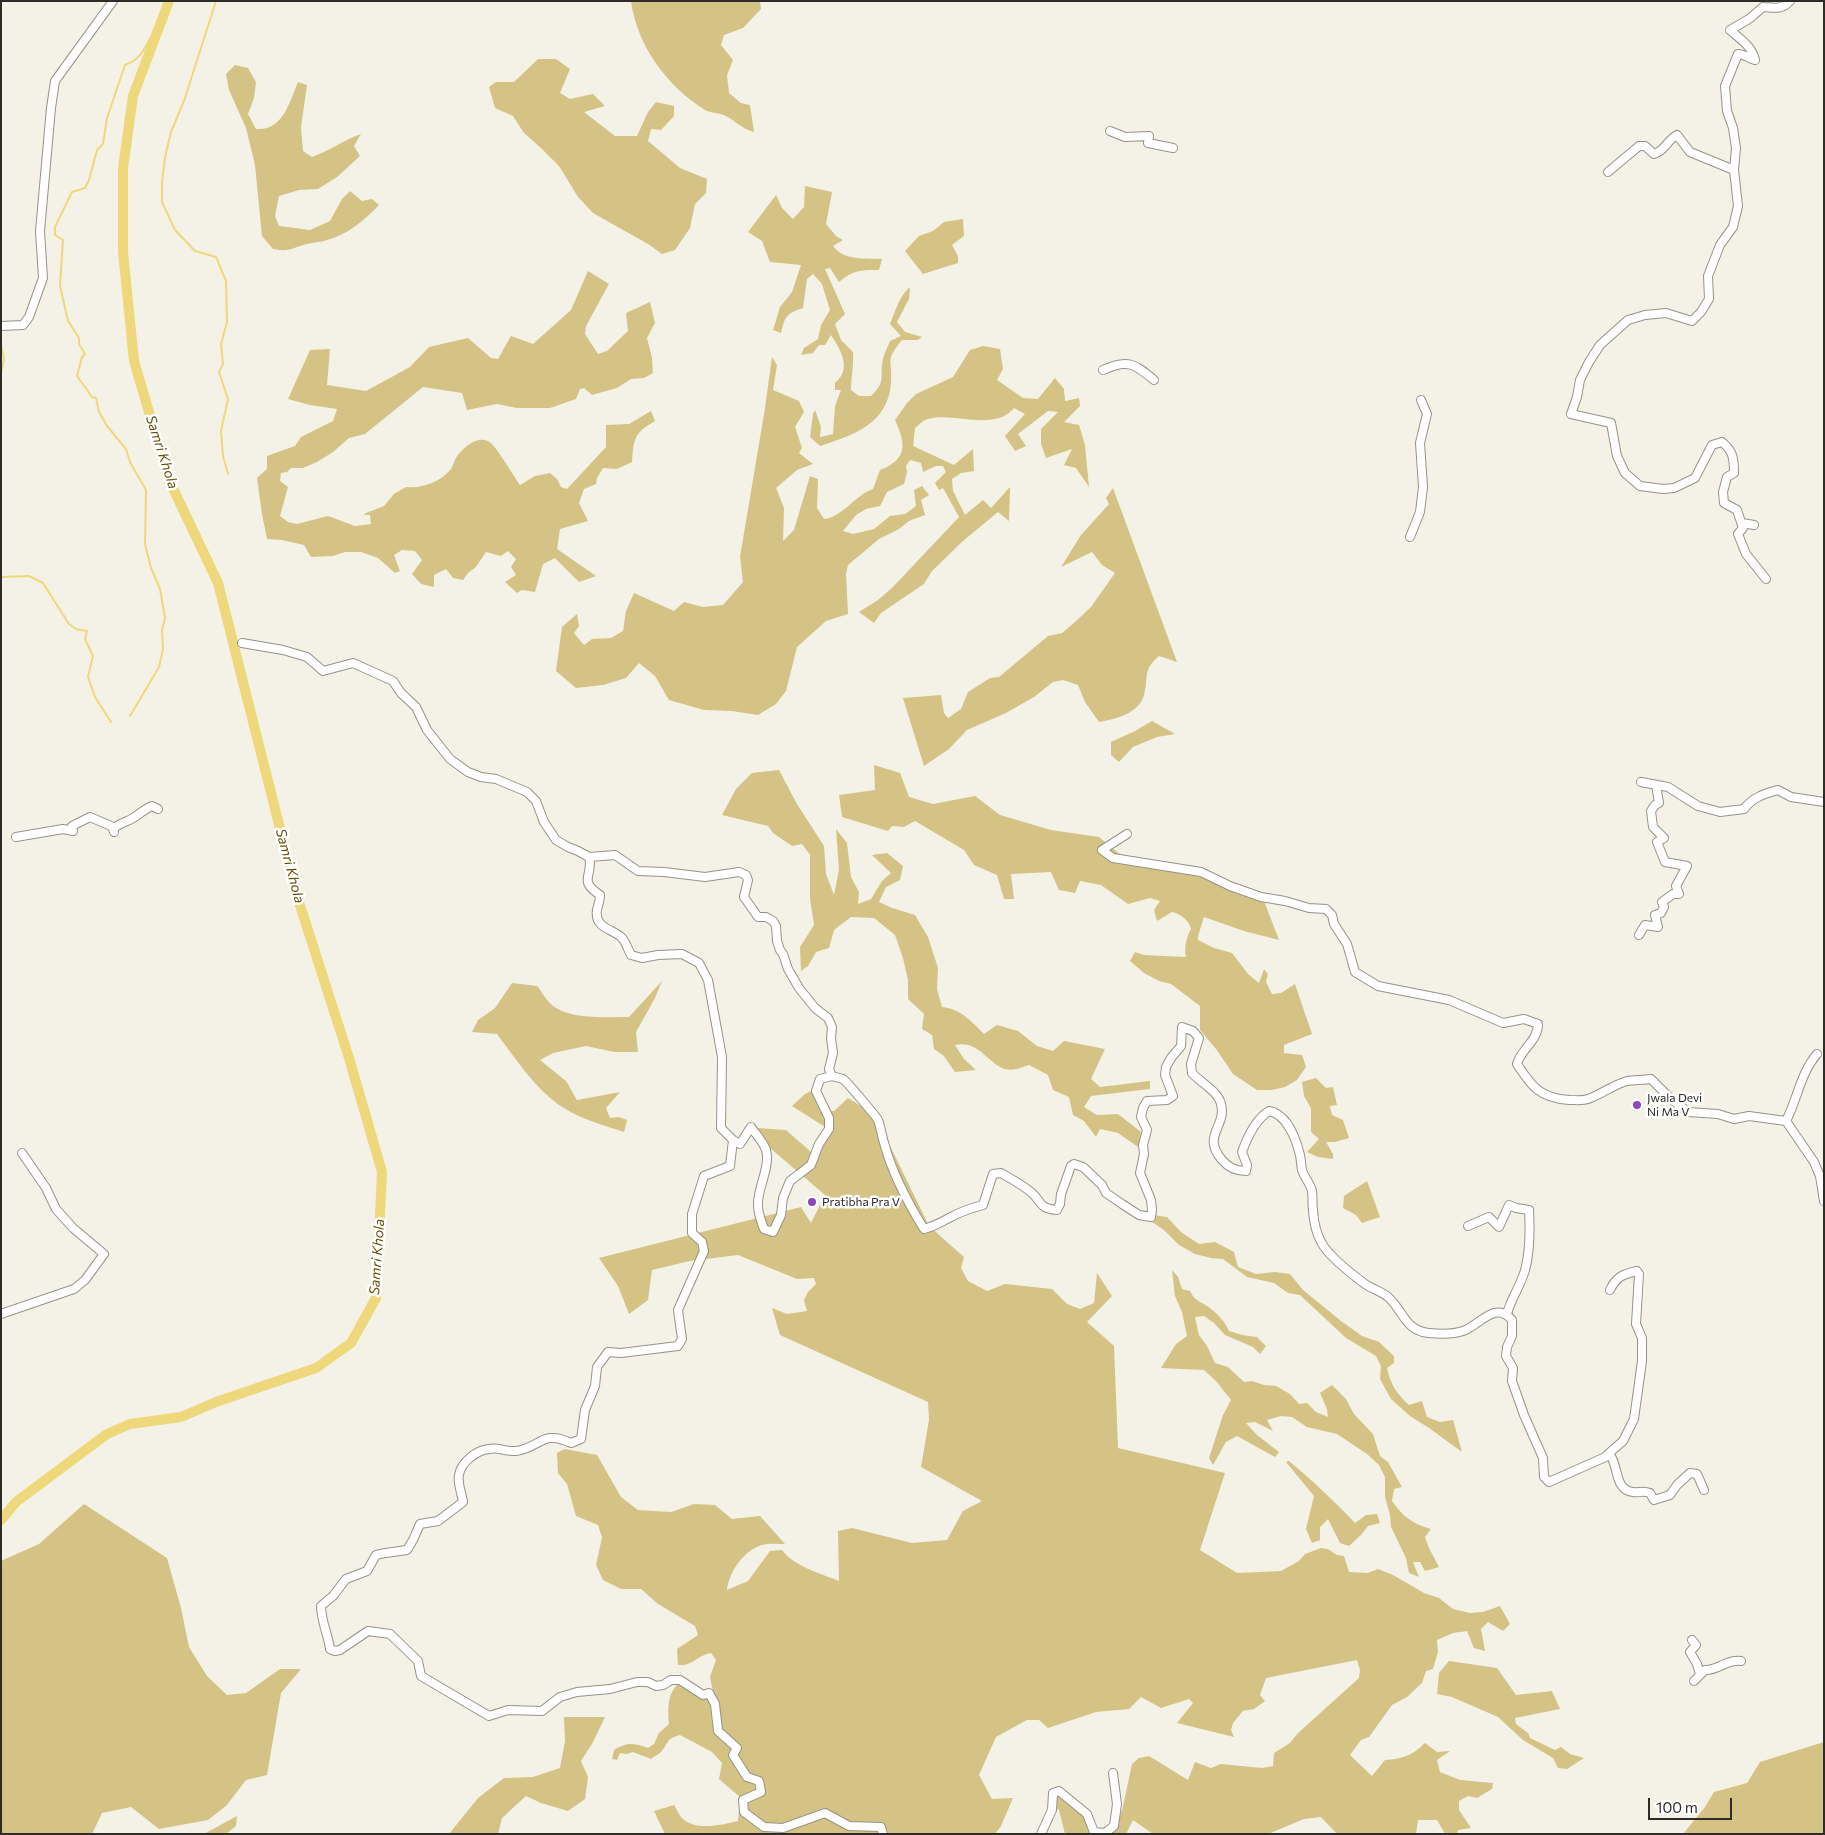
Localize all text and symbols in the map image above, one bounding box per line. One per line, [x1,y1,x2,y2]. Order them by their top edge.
water label: Samri Khola [142,413,182,491]
water label: Samri Khola [272,827,308,905]
place label: Jwala Devi Ni Ma V [1647,1091,1702,1119]
marker: Jwala Devi Ni Ma V [1631,1099,1643,1111]
place label: Pratibha Pra V [822,1195,900,1209]
marker: Pratibha Pra V [806,1196,818,1208]
water label: Samri Khola [366,1218,388,1296]
scale bar [1650,1788,1734,1820]
text: 100 m [1656,1798,1698,1816]

